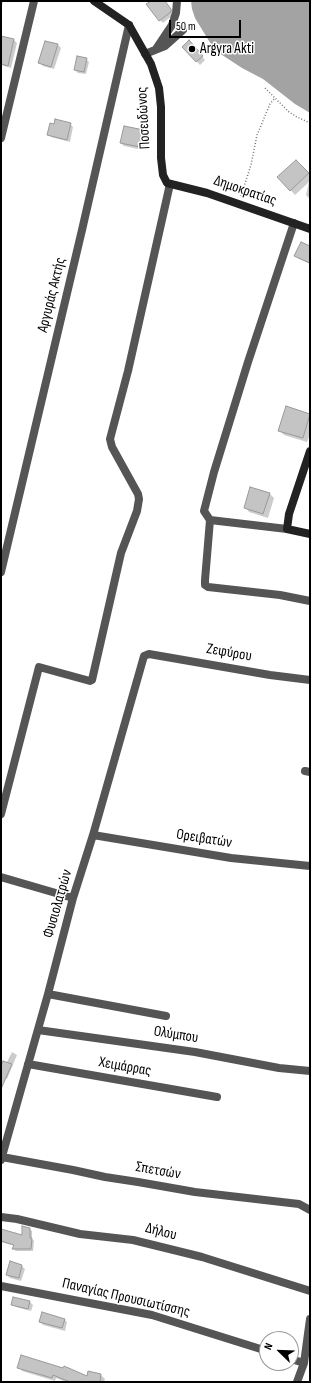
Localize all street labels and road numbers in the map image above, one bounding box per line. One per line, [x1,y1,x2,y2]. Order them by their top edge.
street label: Ποσειδώνος [133,86,155,150]
street label: Δημοκρατίας [211,172,279,210]
street label: Αργυράς Ακτής [34,256,70,334]
street label: Ζεφύρου [205,640,253,666]
street label: Ορειβατών [175,826,233,852]
street label: Φυσιολατρών [40,868,76,940]
street label: Ολύμπου [152,1023,200,1047]
street label: Χειμάρρας [97,1054,153,1080]
street label: Σπετσών [134,1158,182,1184]
street label: Δήλου [144,1219,178,1245]
street label: Παναγίας Προυσιωτίσσης [60,1275,192,1321]

